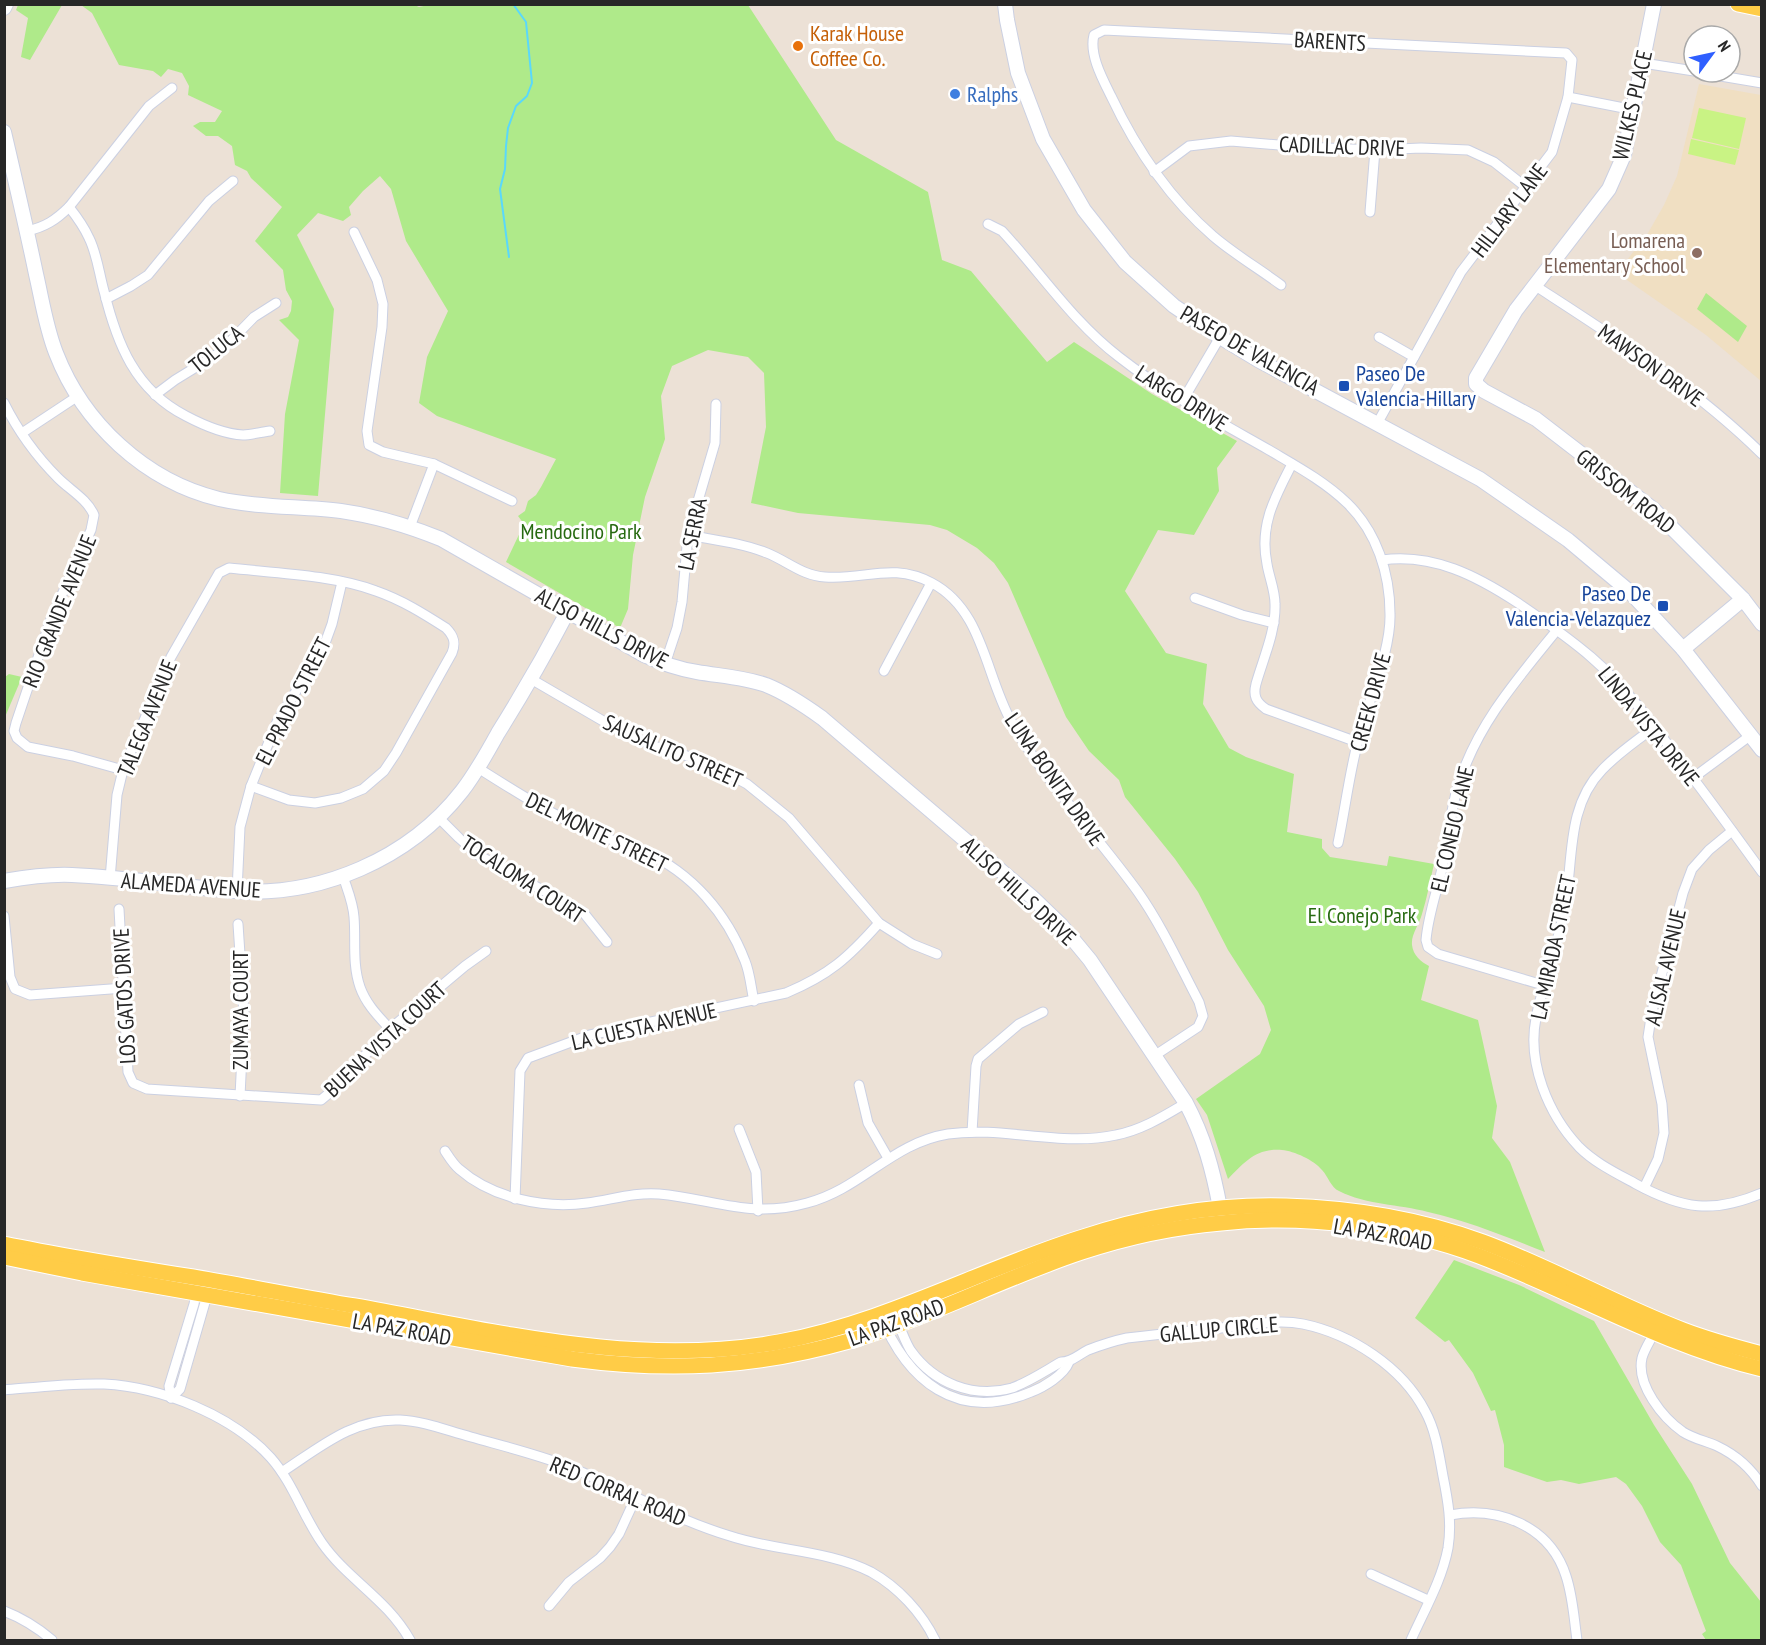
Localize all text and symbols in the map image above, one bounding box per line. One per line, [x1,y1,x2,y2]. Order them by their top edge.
place label: Karak House Coffee Co. [810,19,904,72]
north arrow [1682,24,1742,84]
street label: BARENTS [1293,25,1367,57]
text: N [1714,37,1735,55]
marker: Karak House Coffee Co. [791,39,805,53]
street label: WILKES PLACE [1606,47,1658,163]
place label: Ralphs [967,80,1018,108]
marker: Ralphs [948,87,962,101]
street label: CADILLAC DRIVE [1279,130,1405,162]
street label: HILLARY LANE [1465,157,1553,263]
place label: Lomarena Elementary School [1544,226,1686,279]
marker: Lomarena Elementary School [1690,246,1704,260]
street label: PASEO DE VALENCIA [1176,299,1325,401]
street label: MAWSON DRIVE [1593,317,1709,413]
street label: TOLUCA [183,318,249,379]
street label: LARGO DRIVE [1130,359,1234,437]
place label: Paseo De Valencia-Hillary [1355,359,1476,412]
marker: Paseo De Valencia-Hillary [1337,379,1351,393]
street label: GRISSOM ROAD [1571,442,1681,540]
street label: LA SERRA [671,495,713,573]
park label: Mendocino Park [521,517,642,545]
street label: RIO GRANDE AVENUE [16,530,102,692]
place label: Paseo De Valencia-Velazquez [1505,579,1651,632]
street label: ALISO HILLS DRIVE [531,581,673,675]
marker: Paseo De Valencia-Velazquez [1656,599,1670,613]
street label: EL PRADO STREET [249,632,337,770]
street label: CREEK DRIVE [1343,649,1397,755]
street label: TALEGA AVENUE [111,655,183,781]
street label: LINDA VISTA DRIVE [1592,661,1706,791]
street label: LUNA BONITA DRIVE [999,707,1111,851]
street label: SAUSALITO STREET [599,708,747,794]
street label: EL CONEJO LANE [1424,763,1480,895]
street label: DEL MONTE STREET [521,786,673,878]
street label: TOCALOMA COURT [456,829,590,929]
street label: ALISO HILLS DRIVE [956,831,1082,951]
street label: ALAMEDA AVENUE [120,866,262,904]
street label: LA MIRADA STREET [1524,872,1582,1022]
park label: El Conejo Park [1308,901,1417,929]
street label: ALISAL AVENUE [1638,906,1692,1028]
street label: LOS GATOS DRIVE [106,927,142,1065]
street label: ZUMAYA COURT [226,950,254,1070]
street label: BUENA VISTA COURT [318,975,452,1103]
street label: LA CUESTA AVENUE [569,996,719,1056]
street label: LA PAZ ROAD [1331,1212,1435,1256]
street label: LA PAZ ROAD [844,1292,948,1352]
street label: LA PAZ ROAD [350,1307,454,1351]
street label: GALLUP CIRCLE [1159,1310,1279,1348]
street label: RED CORRAL ROAD [546,1450,690,1532]

